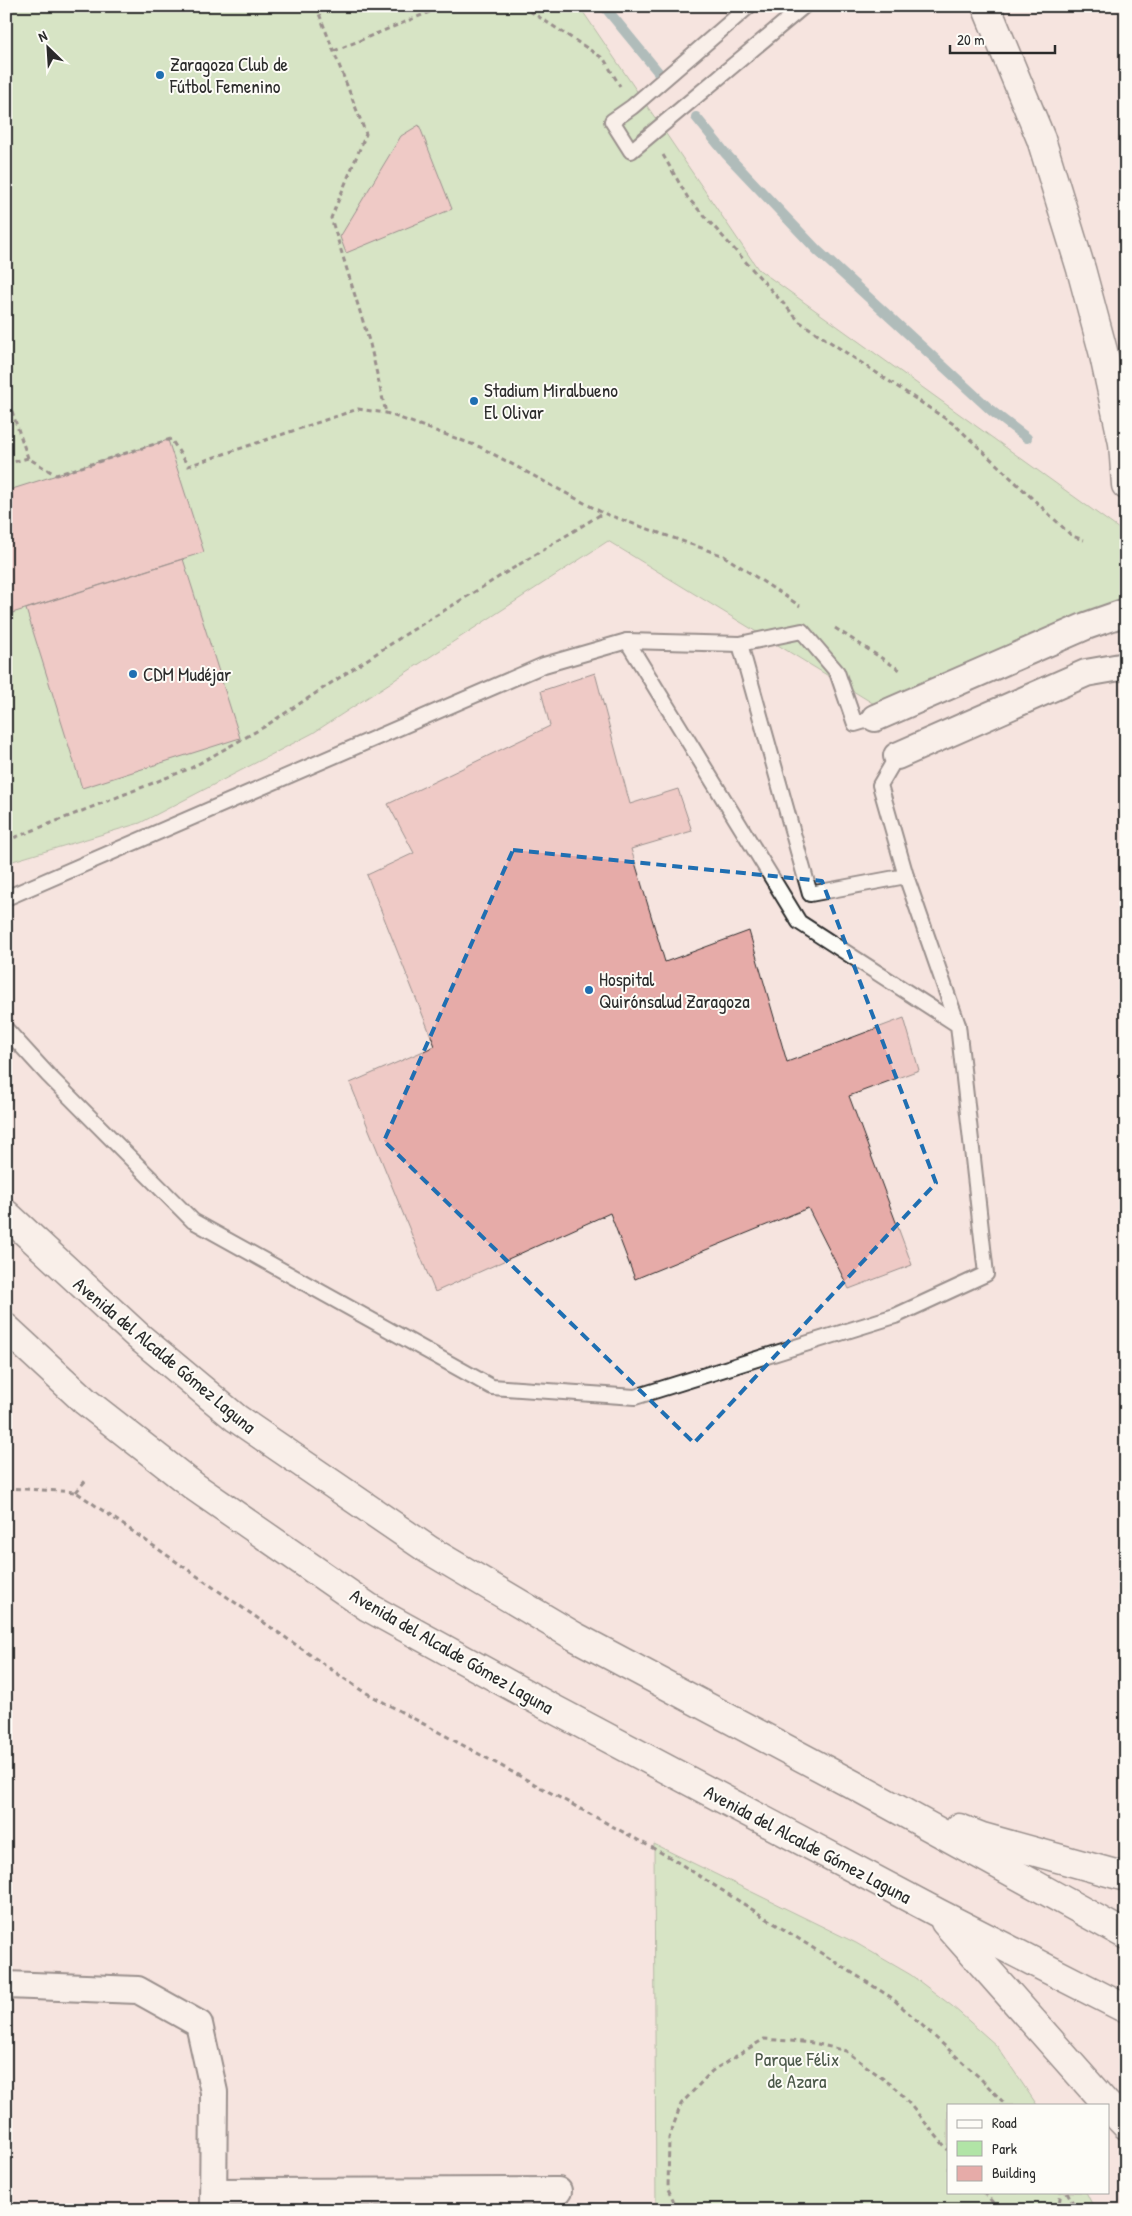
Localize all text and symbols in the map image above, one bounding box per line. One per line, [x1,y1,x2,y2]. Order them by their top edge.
north arrow [22,22,72,72]
scale bar [950,22,1054,54]
text: N [35,25,50,46]
text: 20 m [957,29,984,50]
place label: Zaragoza Club de Fútbol Femenino [169,51,289,99]
marker: Zaragoza Club de Fútbol Femenino [154,69,166,81]
place label: Stadium Miralbueno El Olivar [484,377,618,425]
marker: Stadium Miralbueno El Olivar [468,395,480,407]
place label: CDM Mudéjar [143,661,232,687]
marker: CDM Mudéjar [127,668,139,680]
place label: Hospital Quirónsalud Zaragoza [599,966,750,1014]
marker: Hospital Quirónsalud Zaragoza [583,984,595,996]
street label: Avenida del Alcalde Gómez Laguna [68,1271,262,1439]
street label: Avenida del Alcalde Gómez Laguna [346,1582,559,1720]
street label: Avenida del Alcalde Gómez Laguna [700,1778,916,1910]
park label: Parque Félix de Azara [755,2046,839,2094]
legend [947,2104,1110,2194]
text: Road [992,2112,1017,2133]
text: Park [992,2138,1017,2159]
text: Building [992,2162,1036,2183]

